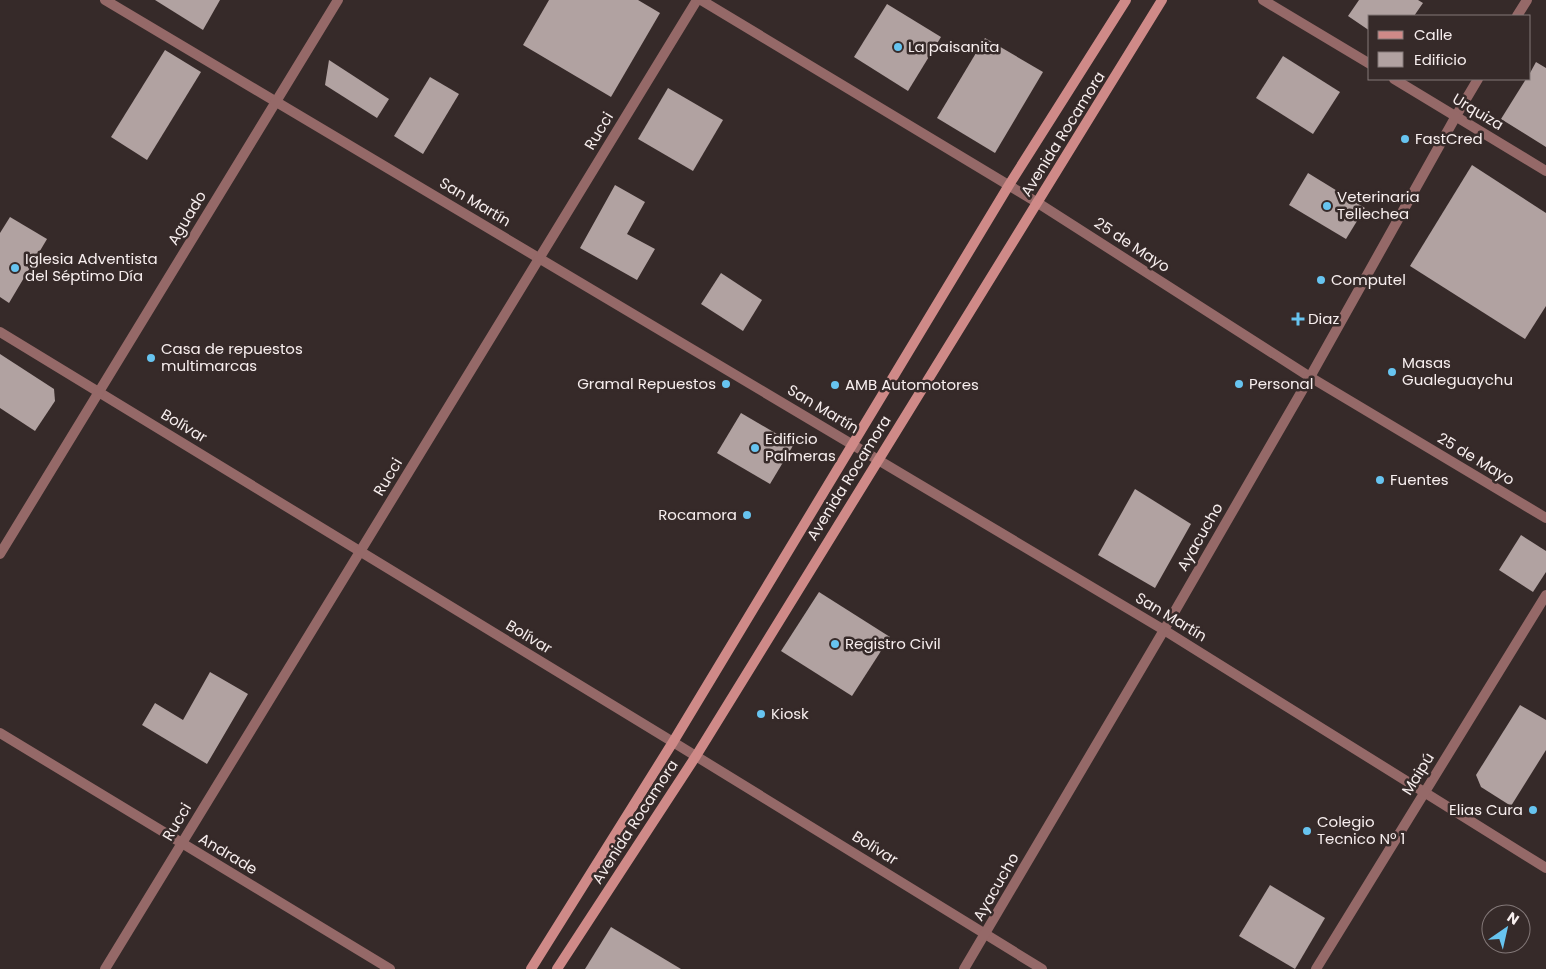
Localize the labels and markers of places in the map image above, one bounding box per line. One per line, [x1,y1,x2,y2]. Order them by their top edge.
place label: La paisanita [908,36,999,57]
marker: La paisanita [892,41,904,53]
place label: FastCred [1415,128,1483,149]
marker: FastCred [1399,133,1411,145]
place label: Veterinaria Tellechea [1337,186,1420,224]
marker: Veterinaria Tellechea [1321,200,1333,212]
place label: Iglesia Adventista del Séptimo Día [25,248,158,286]
marker: Iglesia Adventista del Séptimo Día [9,262,21,274]
place label: Computel [1331,269,1406,290]
marker: Computel [1315,274,1327,286]
place label: Diaz [1308,308,1339,329]
marker: Diaz [1292,313,1304,325]
place label: Casa de repuestos multimarcas [161,338,303,376]
marker: Casa de repuestos multimarcas [145,352,157,364]
place label: Masas Gualeguaychu [1402,352,1513,390]
marker: Masas Gualeguaychu [1386,366,1398,378]
place label: Gramal Repuestos [577,373,716,394]
place label: Personal [1249,373,1313,394]
place label: AMB Automotores [845,374,979,395]
marker: Gramal Repuestos [720,378,732,390]
marker: Personal [1233,378,1245,390]
marker: AMB Automotores [829,379,841,391]
place label: Edificio Palmeras [765,428,836,466]
marker: Edificio Palmeras [749,442,761,454]
place label: Fuentes [1390,469,1449,490]
marker: Fuentes [1374,474,1386,486]
place label: Rocamora [658,504,737,525]
marker: Rocamora [741,509,753,521]
place label: Registro Civil [845,633,941,654]
marker: Registro Civil [829,638,841,650]
place label: Kiosk [771,703,809,724]
marker: Kiosk [755,708,767,720]
place label: Elias Cura [1449,799,1523,820]
marker: Elias Cura [1527,804,1539,816]
place label: Colegio Tecnico Nº 1 [1317,811,1405,849]
marker: Colegio Tecnico Nº 1 [1301,825,1313,837]

